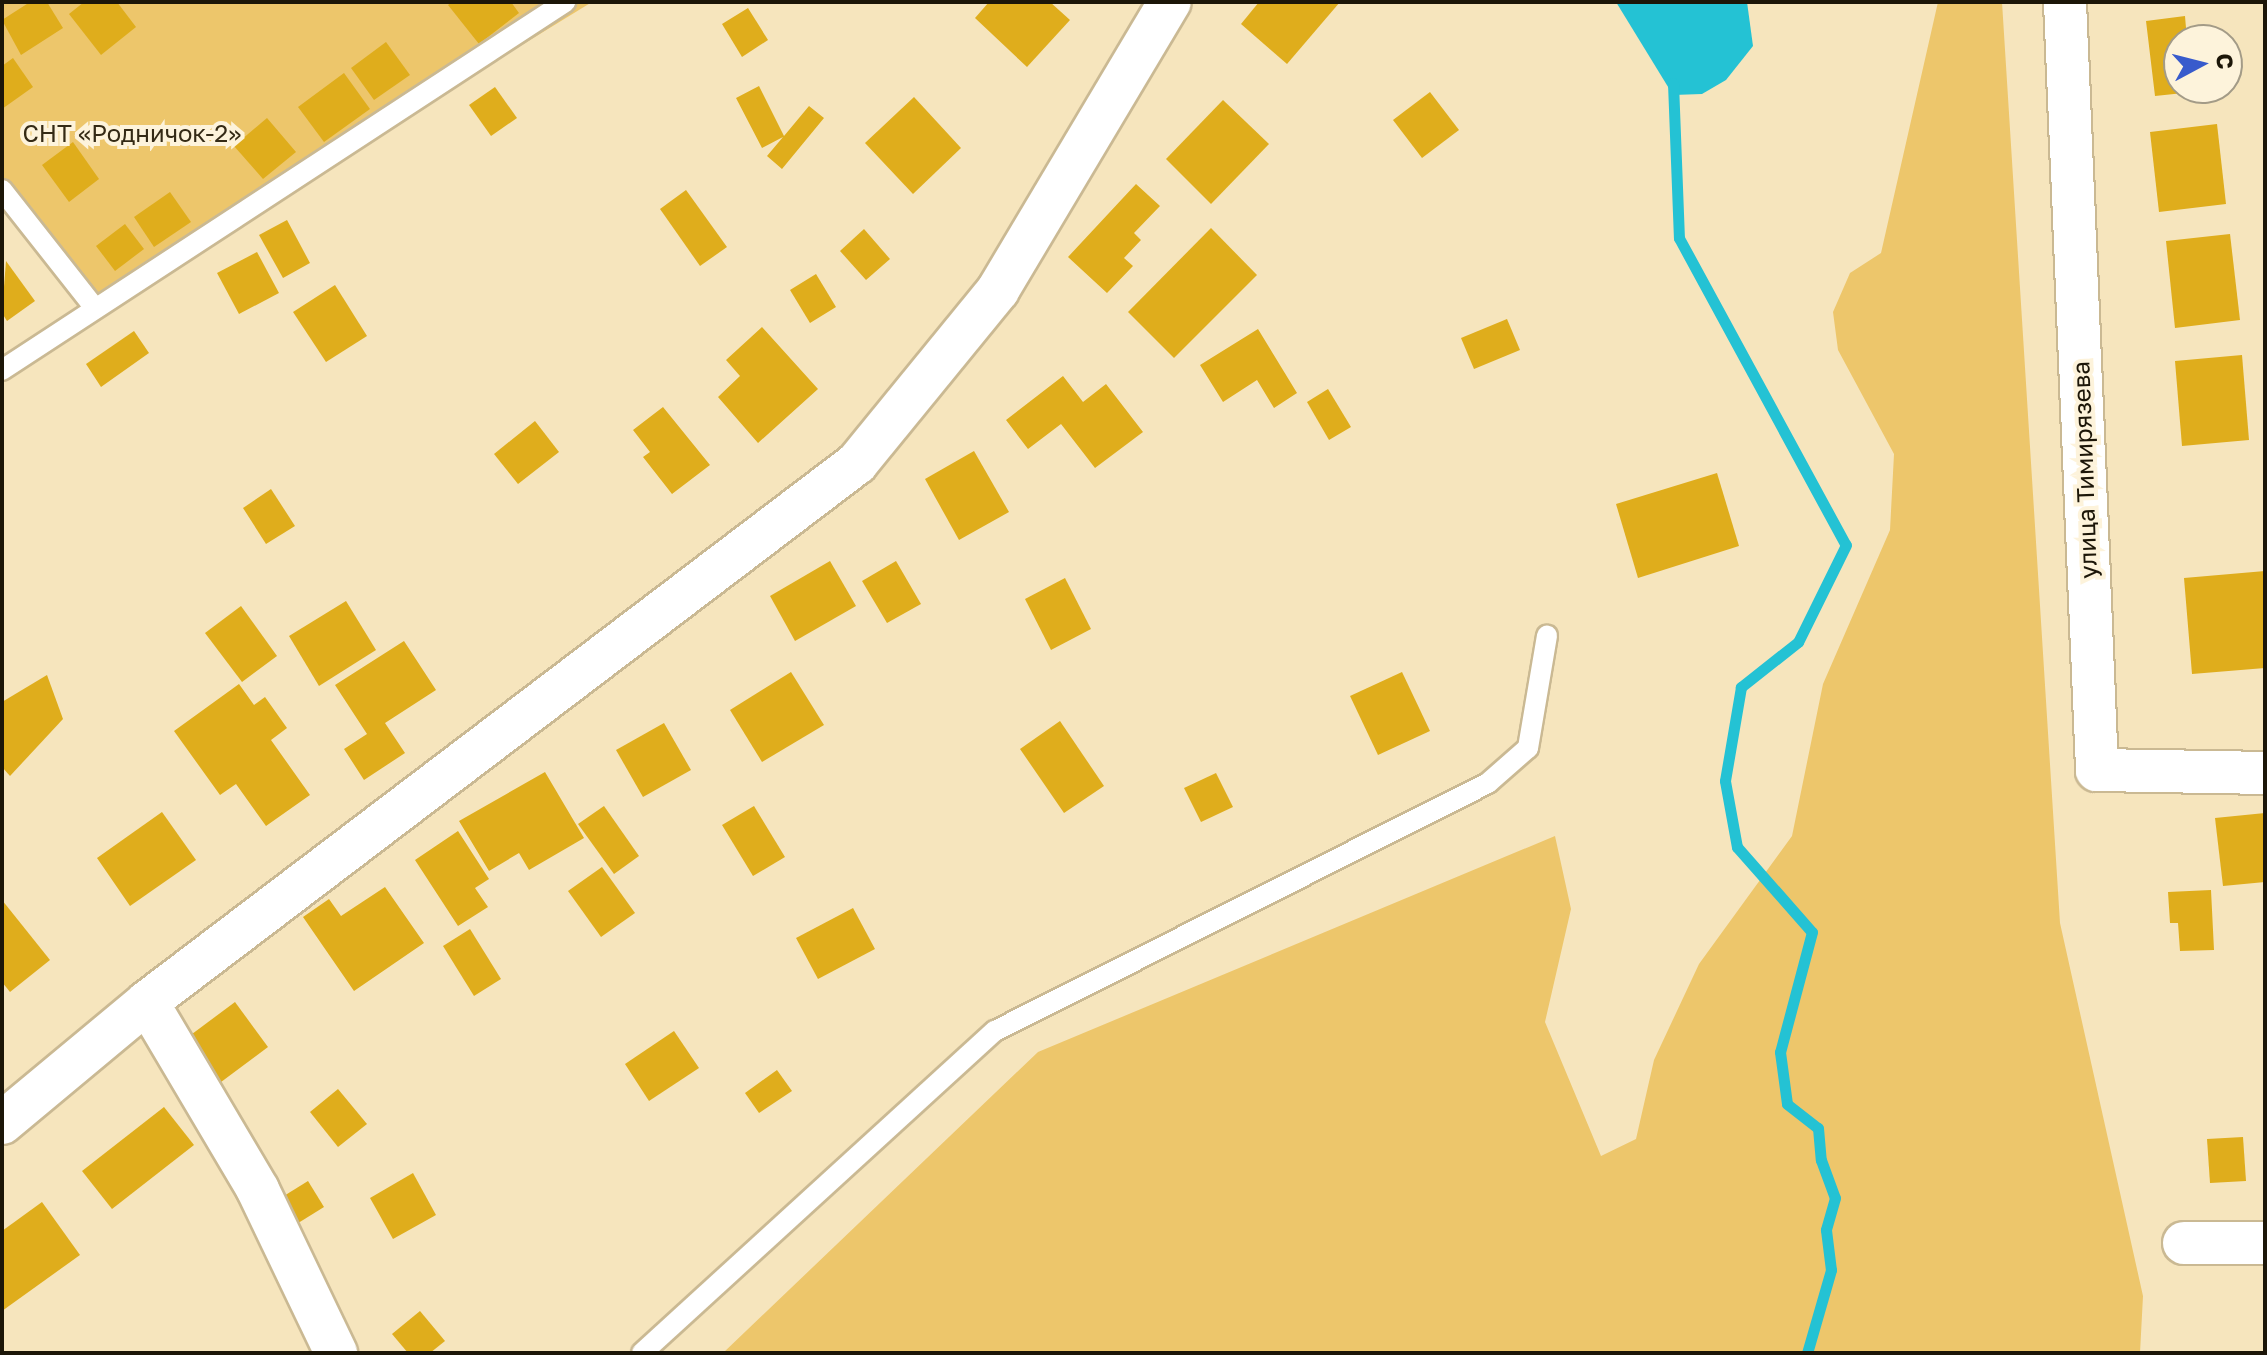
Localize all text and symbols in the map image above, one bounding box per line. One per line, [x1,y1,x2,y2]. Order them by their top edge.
north arrow [2163,24,2243,104]
text: С [2211,52,2240,71]
park label: СНТ «Родничок-2» [23,119,241,147]
street label: улица Тимирязева [2066,361,2102,579]

